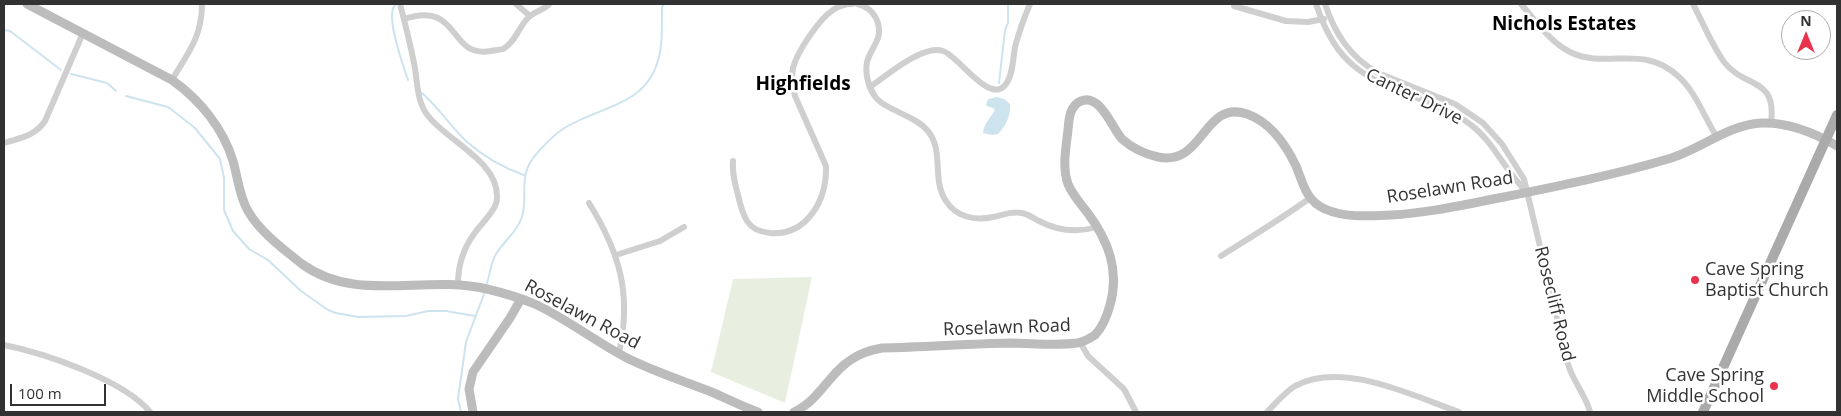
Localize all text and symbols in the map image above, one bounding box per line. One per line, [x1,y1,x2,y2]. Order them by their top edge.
north arrow [1781,10,1831,60]
text: N [1800,11,1812,30]
district label: Nichols Estates [1492,14,1636,36]
street label: Canter Drive [1362,64,1466,130]
district label: Highfields [755,74,851,96]
street label: Roselawn Road [1385,167,1515,209]
street label: Rosecliff Road [1529,244,1579,364]
place label: Cave Spring Baptist Church [1705,259,1829,302]
marker: Cave Spring Baptist Church [1689,274,1701,286]
street label: Roselawn Road [521,275,643,355]
street label: Roselawn Road [943,315,1071,341]
place label: Cave Spring Middle School [1646,365,1764,408]
scale bar [12,374,109,406]
marker: Cave Spring Middle School [1768,380,1780,392]
text: 100 m [18,383,62,403]

